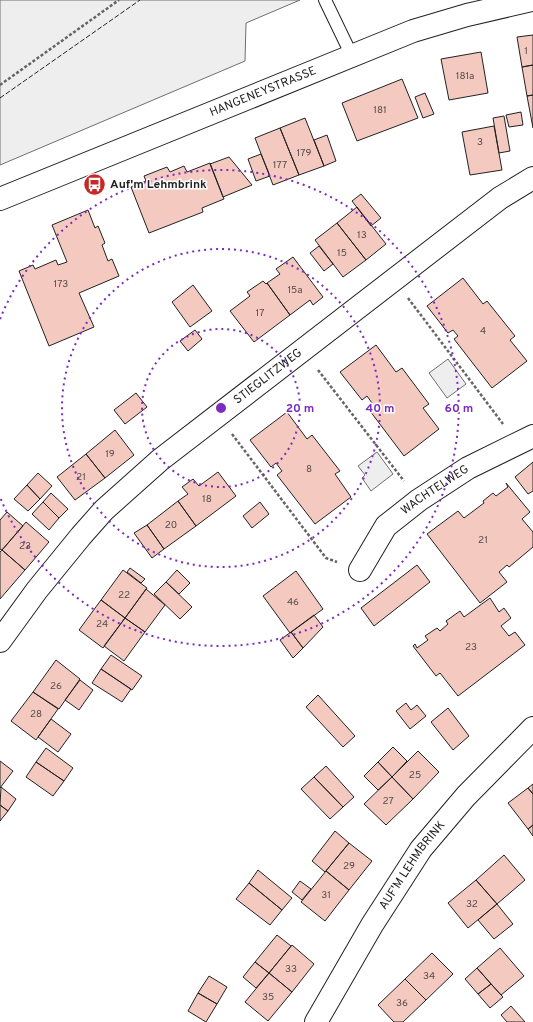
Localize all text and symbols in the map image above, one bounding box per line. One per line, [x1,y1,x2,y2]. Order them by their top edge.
house number: 1 [524,45,528,58]
street label: HANGENEYSTRASSE [207,63,319,121]
house number: 181a [456,70,474,83]
house number: 181 [373,104,387,117]
house number: 3 [477,136,483,149]
house number: 179 [297,147,311,160]
house number: 177 [273,159,287,172]
bus stop icon: Auf'm Lehmbrink [82,172,108,198]
place label: Auf'm Lehmbrink [110,177,207,193]
house number: 13 [357,229,367,242]
house number: 15 [337,247,347,260]
house number: 173 [54,278,68,291]
house number: 15a [287,284,303,297]
house number: 17 [256,307,264,320]
house number: 4 [480,325,486,338]
street label: STIEGLITZWEG [231,345,306,408]
centre of rings [214,401,228,415]
text: 20 m [286,401,314,417]
text: 40 m [365,401,395,417]
text: 60 m [445,401,473,417]
house number: 19 [105,448,115,461]
street label: WACHTELWEG [398,461,472,519]
house number: 8 [306,463,312,476]
house number: 21 [76,471,86,484]
house number: 18 [202,493,212,506]
house number: 20 [165,519,177,532]
house number: 21 [478,534,488,547]
house number: 23 [19,540,31,553]
house number: 22 [118,589,130,602]
house number: 46 [287,596,299,609]
house number: 24 [96,618,108,631]
house number: 23 [465,641,477,654]
house number: 26 [50,680,62,693]
house number: 28 [30,708,42,721]
house number: 25 [409,769,421,782]
house number: 27 [382,795,394,808]
street label: AUF'M LEHMBRINK [376,818,449,913]
house number: 29 [343,860,355,873]
house number: 31 [321,889,331,902]
house number: 32 [466,898,478,911]
house number: 33 [285,963,297,976]
house number: 34 [423,970,435,983]
house number: 35 [262,991,274,1004]
house number: 36 [396,997,408,1010]

